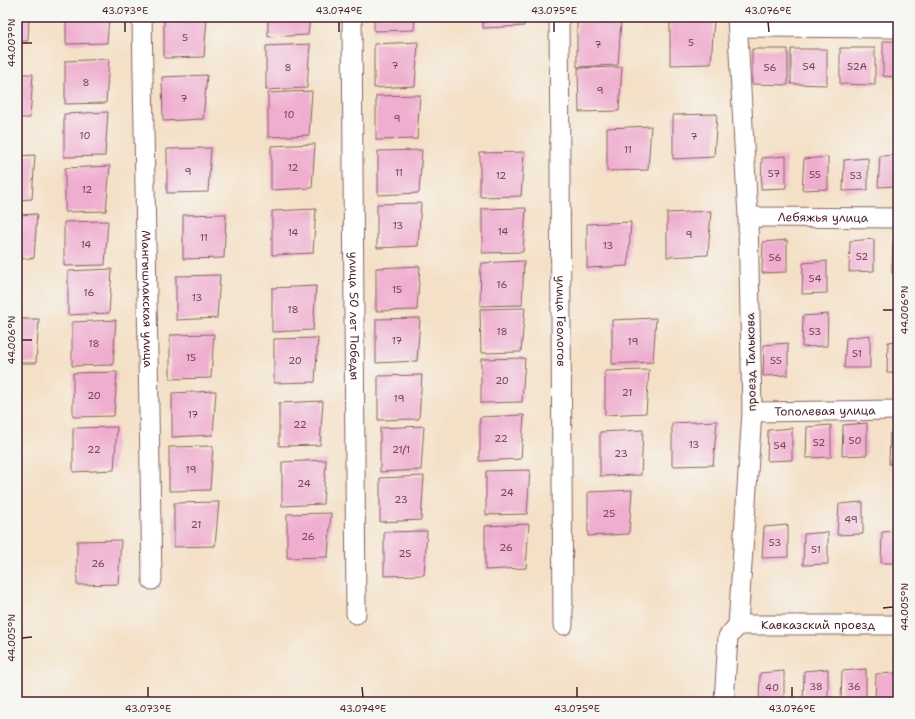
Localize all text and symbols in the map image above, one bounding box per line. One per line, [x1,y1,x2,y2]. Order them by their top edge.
text: 43.073°E [102,4,148,17]
text: 43.074°E [316,4,362,17]
text: 43.075°E [531,4,577,17]
text: 43.076°E [745,4,791,17]
text: 44.007°N [5,19,18,67]
house number: 5 [182,31,188,44]
house number: 5 [688,36,694,49]
house number: 7 [595,38,602,51]
house number: 7 [392,59,399,72]
house number: 54 [803,60,815,73]
house number: 52А [847,60,867,73]
house number: 8 [285,61,292,74]
house number: 56 [764,61,776,74]
house number: 8 [83,76,90,89]
house number: 9 [597,84,604,97]
house number: 7 [181,92,188,105]
house number: 10 [284,108,294,121]
house number: 9 [394,112,401,125]
house number: 10 [80,129,90,142]
house number: 7 [691,130,698,143]
house number: 11 [624,143,632,156]
house number: 12 [288,161,298,174]
house number: 9 [185,165,192,178]
house number: 11 [395,166,403,179]
house number: 57 [768,167,780,180]
house number: 55 [809,168,821,181]
house number: 12 [496,169,506,182]
house number: 53 [850,169,862,182]
house number: 12 [82,183,92,196]
street label: Лебяжья улица [778,209,869,226]
house number: 13 [393,219,403,232]
house number: 14 [498,225,508,238]
house number: 14 [288,226,298,239]
house number: 9 [686,228,693,241]
street label: Мангышлакская улица [138,230,156,368]
house number: 11 [200,231,208,244]
house number: 14 [81,238,91,251]
house number: 13 [603,239,613,252]
house number: 52 [856,250,868,263]
house number: 56 [769,251,781,264]
street label: улица 50 лет Победы [346,252,362,380]
house number: 54 [809,272,821,285]
street label: улица Геологов [553,275,569,367]
house number: 16 [497,278,507,291]
house number: 15 [392,283,402,296]
text: 44.006°N [898,285,911,335]
house number: 16 [84,286,94,299]
house number: 13 [192,291,202,304]
house number: 18 [287,303,299,316]
street label: проезд Талькова [742,312,760,411]
text: 44.006°N [5,315,18,365]
house number: 18 [496,325,508,338]
house number: 53 [809,325,821,338]
house number: 17 [392,334,402,347]
house number: 19 [628,335,638,348]
house number: 18 [88,337,100,350]
house number: 51 [852,347,862,360]
house number: 15 [186,351,196,364]
house number: 20 [288,354,302,367]
house number: 55 [770,354,782,367]
house number: 20 [495,374,509,387]
house number: 21 [622,386,632,399]
house number: 20 [87,389,101,402]
house number: 19 [394,392,404,405]
street label: Тополевая улица [774,402,876,420]
house number: 17 [188,408,198,421]
house number: 22 [293,418,307,431]
house number: 22 [494,432,508,445]
house number: 50 [848,434,862,447]
house number: 52 [813,436,825,449]
house number: 13 [689,438,699,451]
house number: 54 [774,439,786,452]
house number: 22 [87,443,101,456]
house number: 21/1 [392,443,410,456]
house number: 23 [614,447,628,460]
house number: 19 [186,463,196,476]
house number: 24 [297,477,311,490]
house number: 24 [500,486,514,499]
house number: 23 [394,493,408,506]
house number: 25 [603,507,615,520]
house number: 49 [844,513,858,526]
house number: 21 [191,518,201,531]
house number: 26 [301,530,315,543]
house number: 53 [769,536,781,549]
house number: 26 [499,541,513,554]
house number: 51 [811,543,821,556]
house number: 25 [399,547,411,560]
house number: 26 [91,557,105,570]
text: 44.005°N [898,583,911,631]
text: 44.005°N [5,614,18,662]
street label: Кавказский проезд [761,617,875,633]
house number: 38 [809,680,823,693]
house number: 36 [847,680,861,693]
house number: 40 [765,681,779,694]
text: 43.073°E [125,702,171,715]
text: 43.074°E [340,702,386,715]
text: 43.075°E [554,702,600,715]
text: 43.076°E [769,702,815,715]

